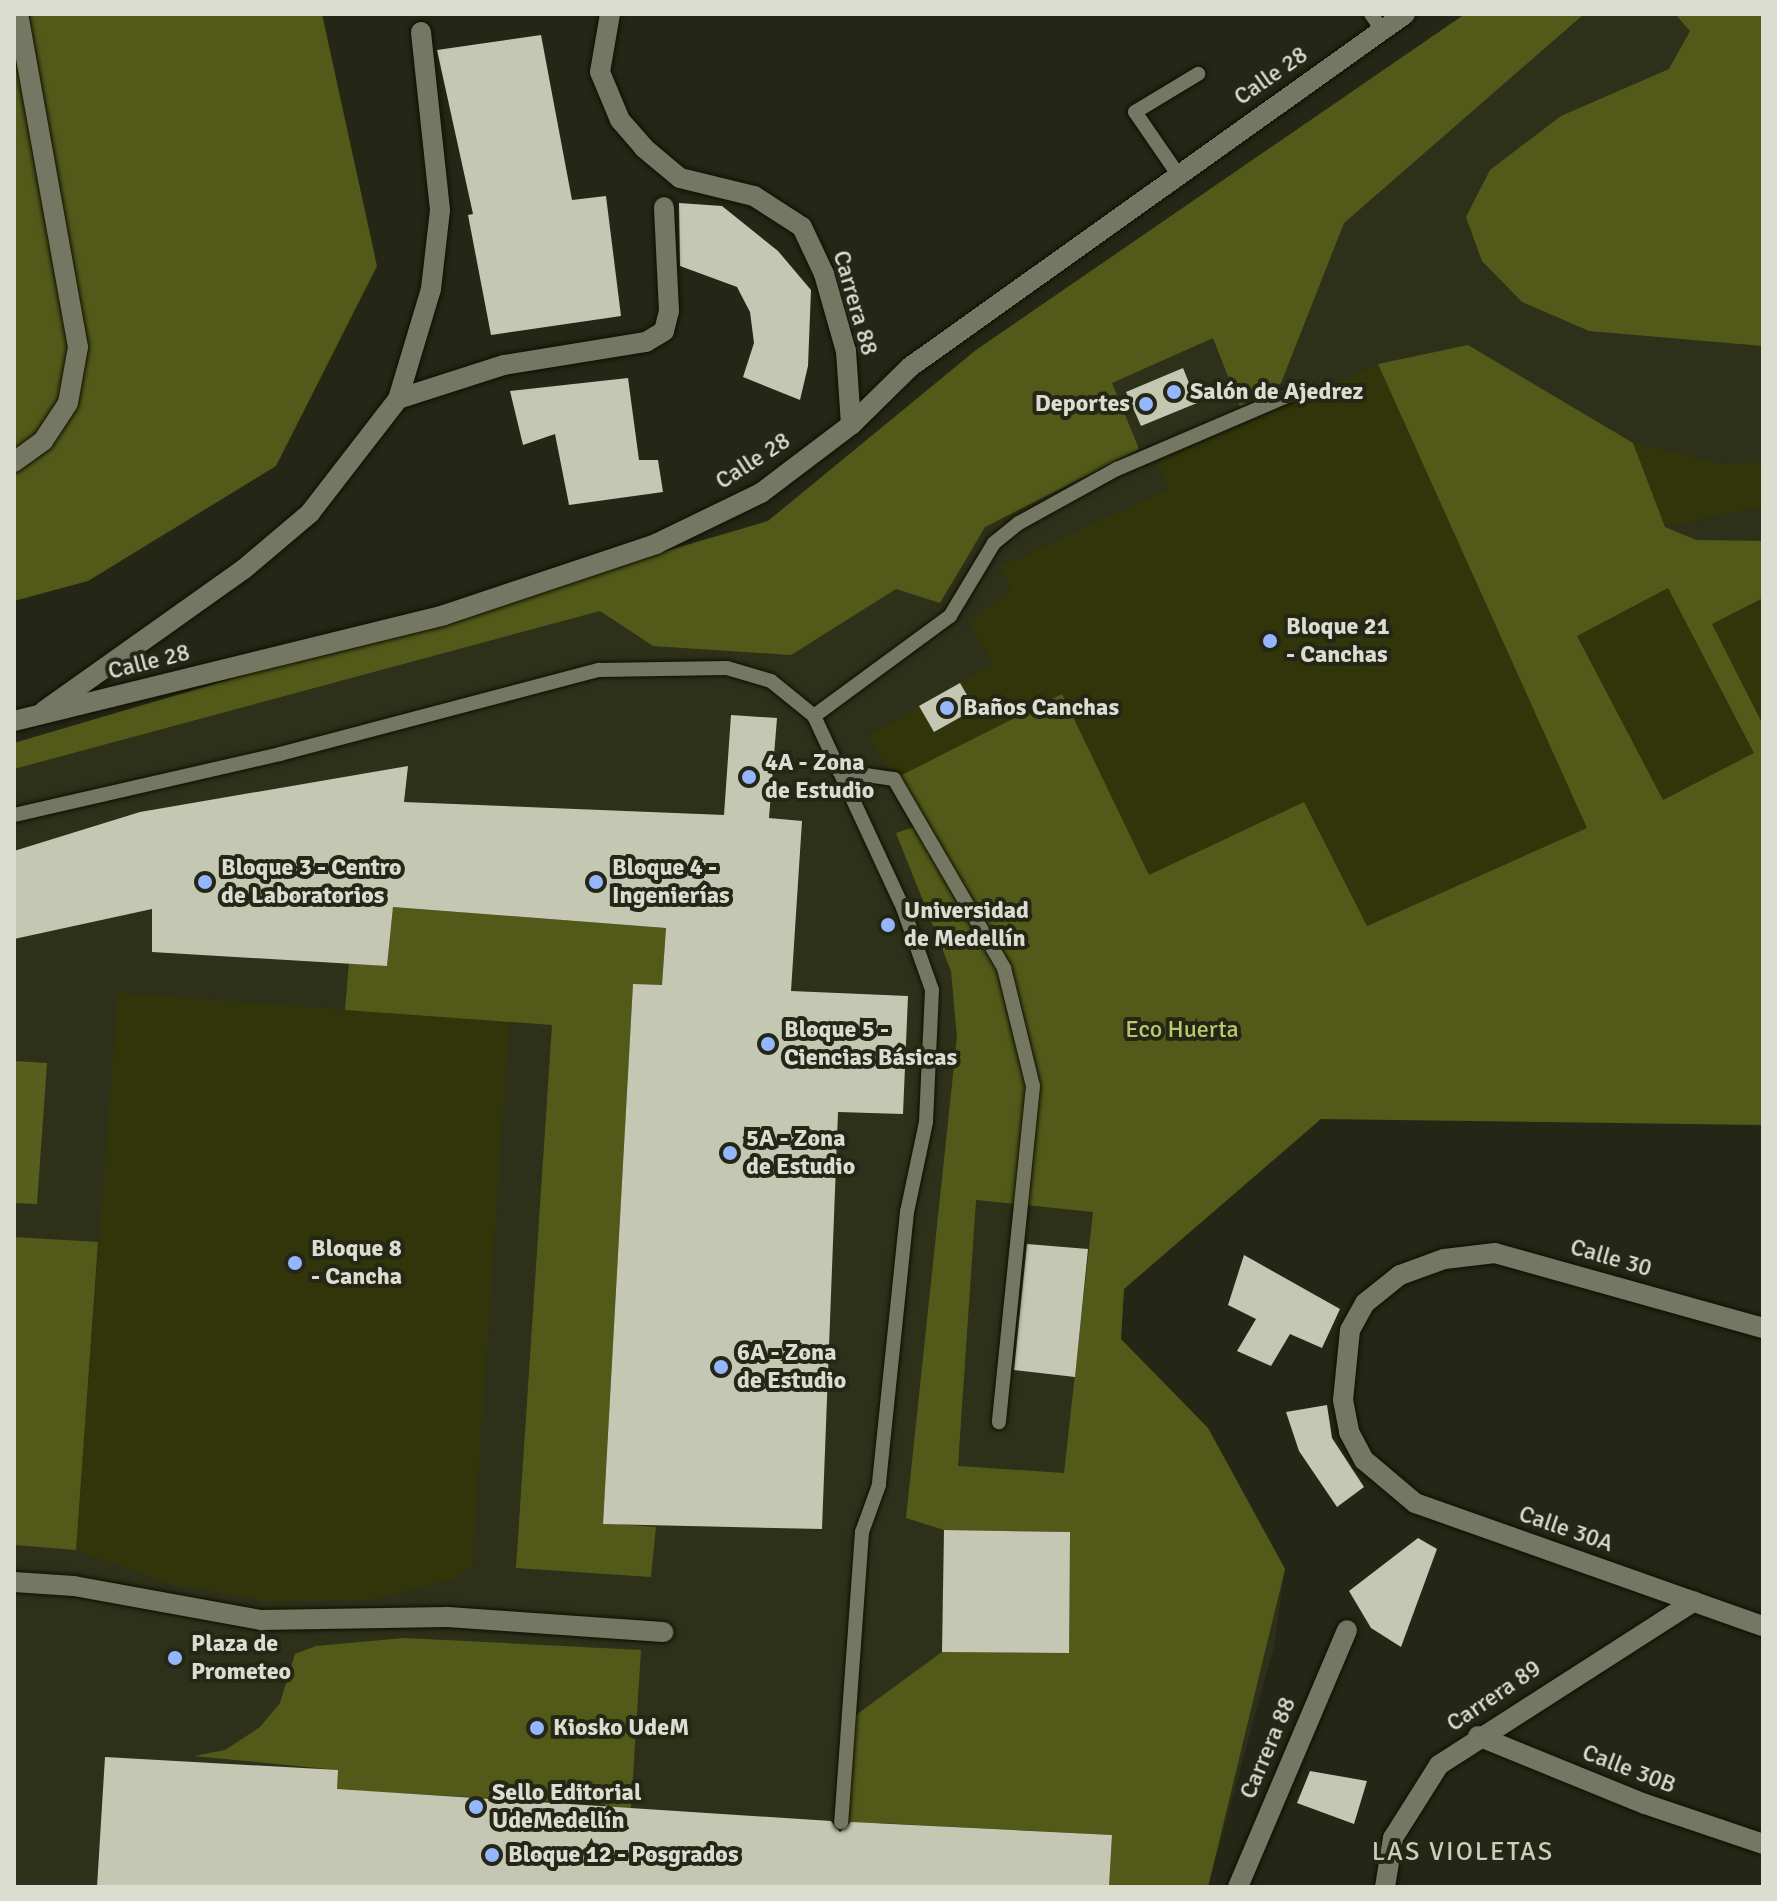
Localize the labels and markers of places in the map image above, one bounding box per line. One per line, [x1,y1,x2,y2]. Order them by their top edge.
place label: Salón de Ajedrez [1190,378,1363,406]
marker: Salón de Ajedrez [1165,383,1183,401]
place label: Deportes [1035,390,1130,418]
marker: Deportes [1137,395,1155,413]
place label: Bloque 21 - Canchas [1286,613,1390,669]
marker: Bloque 21 - Canchas [1261,632,1279,650]
place label: Baños Canchas [963,694,1119,722]
marker: Baños Canchas [938,699,956,717]
place label: 4A - Zona de Estudio [765,749,874,805]
marker: 4A - Zona de Estudio [740,768,758,786]
place label: Bloque 3 - Centro de Laboratorios [221,854,402,910]
place label: Bloque 4 - Ingenierías [612,854,730,910]
marker: Bloque 3 - Centro de Laboratorios [196,873,214,891]
marker: Bloque 4 - Ingenierías [587,873,605,891]
place label: Universidad de Medellín [904,897,1029,953]
marker: Universidad de Medellín [879,916,897,934]
place label: Bloque 5 - Ciencias Básicas [784,1016,957,1072]
marker: Bloque 5 - Ciencias Básicas [759,1035,777,1053]
place label: 5A - Zona de Estudio [746,1125,855,1181]
marker: 5A - Zona de Estudio [721,1144,739,1162]
place label: Bloque 8 - Cancha [311,1235,402,1291]
marker: Bloque 8 - Cancha [286,1254,304,1272]
place label: 6A - Zona de Estudio [737,1339,846,1395]
marker: 6A - Zona de Estudio [712,1358,730,1376]
place label: Plaza de Prometeo [191,1630,291,1686]
marker: Plaza de Prometeo [166,1649,184,1667]
place label: Kiosko UdeM [553,1714,689,1742]
marker: Kiosko UdeM [528,1719,546,1737]
place label: Sello Editorial UdeMedellín [492,1779,641,1835]
marker: Sello Editorial UdeMedellín [467,1798,485,1816]
place label: Bloque 12 - Posgrados [508,1841,739,1869]
marker: Bloque 12 - Posgrados [483,1846,501,1864]

